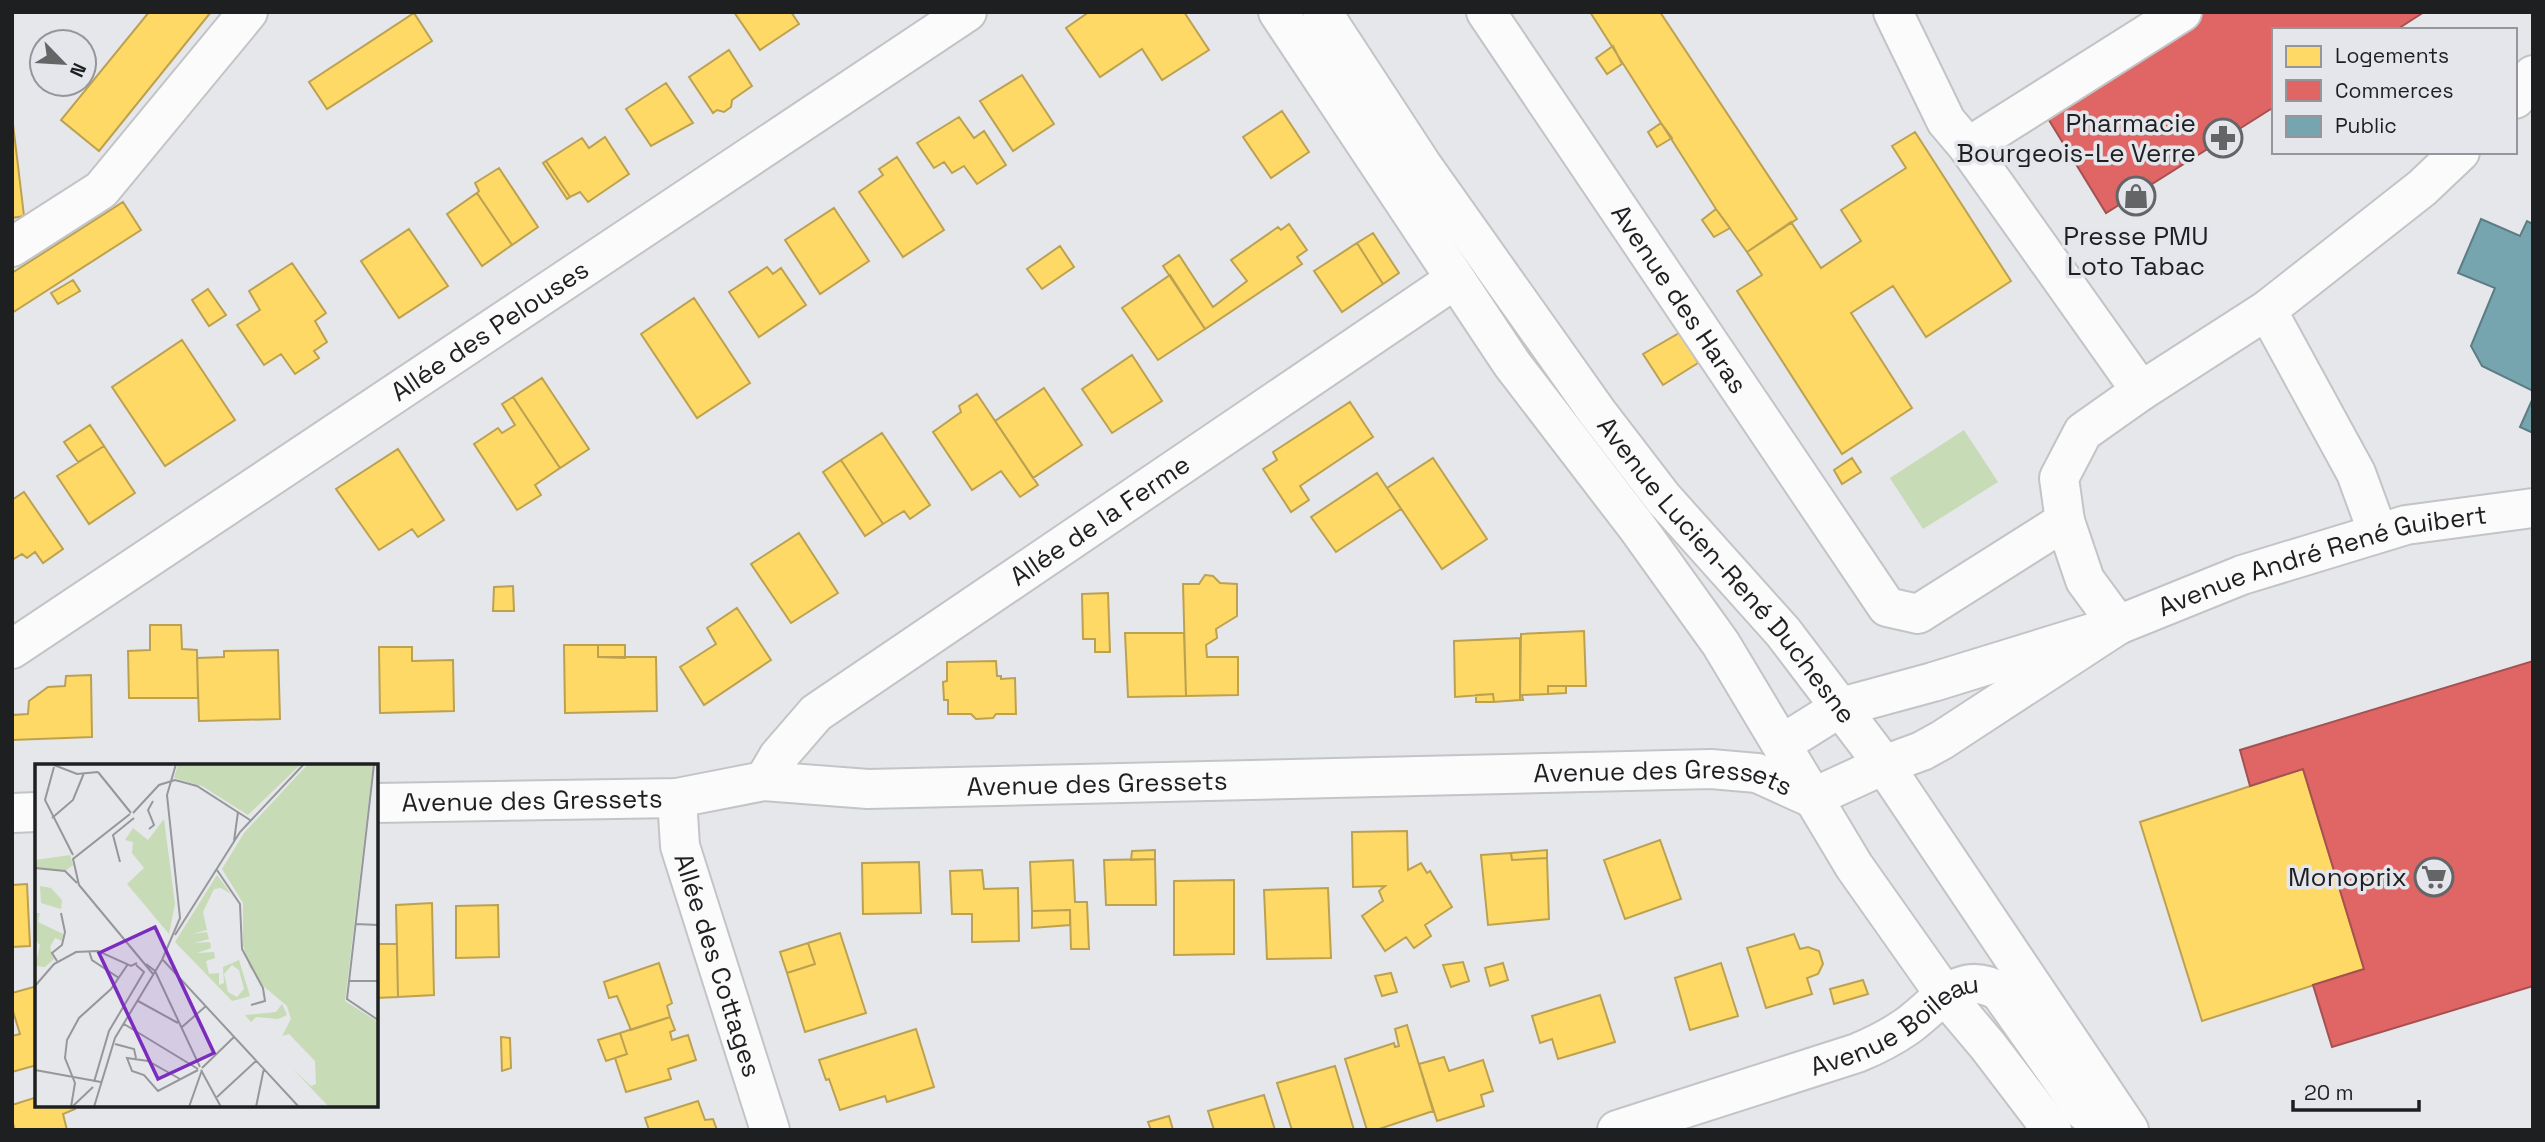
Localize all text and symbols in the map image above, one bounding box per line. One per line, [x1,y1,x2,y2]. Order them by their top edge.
north arrow [28,28,98,98]
legend [2272,28,2517,154]
text: Logements [2335,42,2449,69]
text: N [64,59,92,81]
text: Commerces [2335,77,2454,104]
place label: Pharmacie Bourgeois-Le Verre [1957,106,2196,170]
text: Public [2335,112,2397,139]
pharmacy icon: Pharmacie Bourgeois-Le Verre [2202,117,2244,159]
shop icon: Presse PMU Loto Tabac [2115,175,2157,217]
street label: Avenue des Haras [1604,198,1755,400]
place label: Presse PMU Loto Tabac [2063,219,2209,283]
street label: Allée des Pelouses [384,252,595,409]
street label: Avenue Lucien-René Duchesne [1590,410,1863,730]
street label: Allée de la Ferme [1003,447,1196,593]
street label: Avenue André René Guibert [2153,497,2489,624]
street label: Avenue des Gressets [1533,752,1798,804]
street label: Avenue des Gressets [966,763,1228,804]
inset map [35,764,378,1107]
street label: Avenue des Gressets [401,781,663,820]
street label: Allée des Cottages [666,849,769,1081]
supermarket icon: Monoprix [2413,856,2455,898]
place label: Monoprix [2288,860,2407,894]
street label: Avenue Boileau [1806,966,1980,1084]
scale bar [2293,1068,2419,1112]
text: 20 m [2304,1079,2354,1106]

